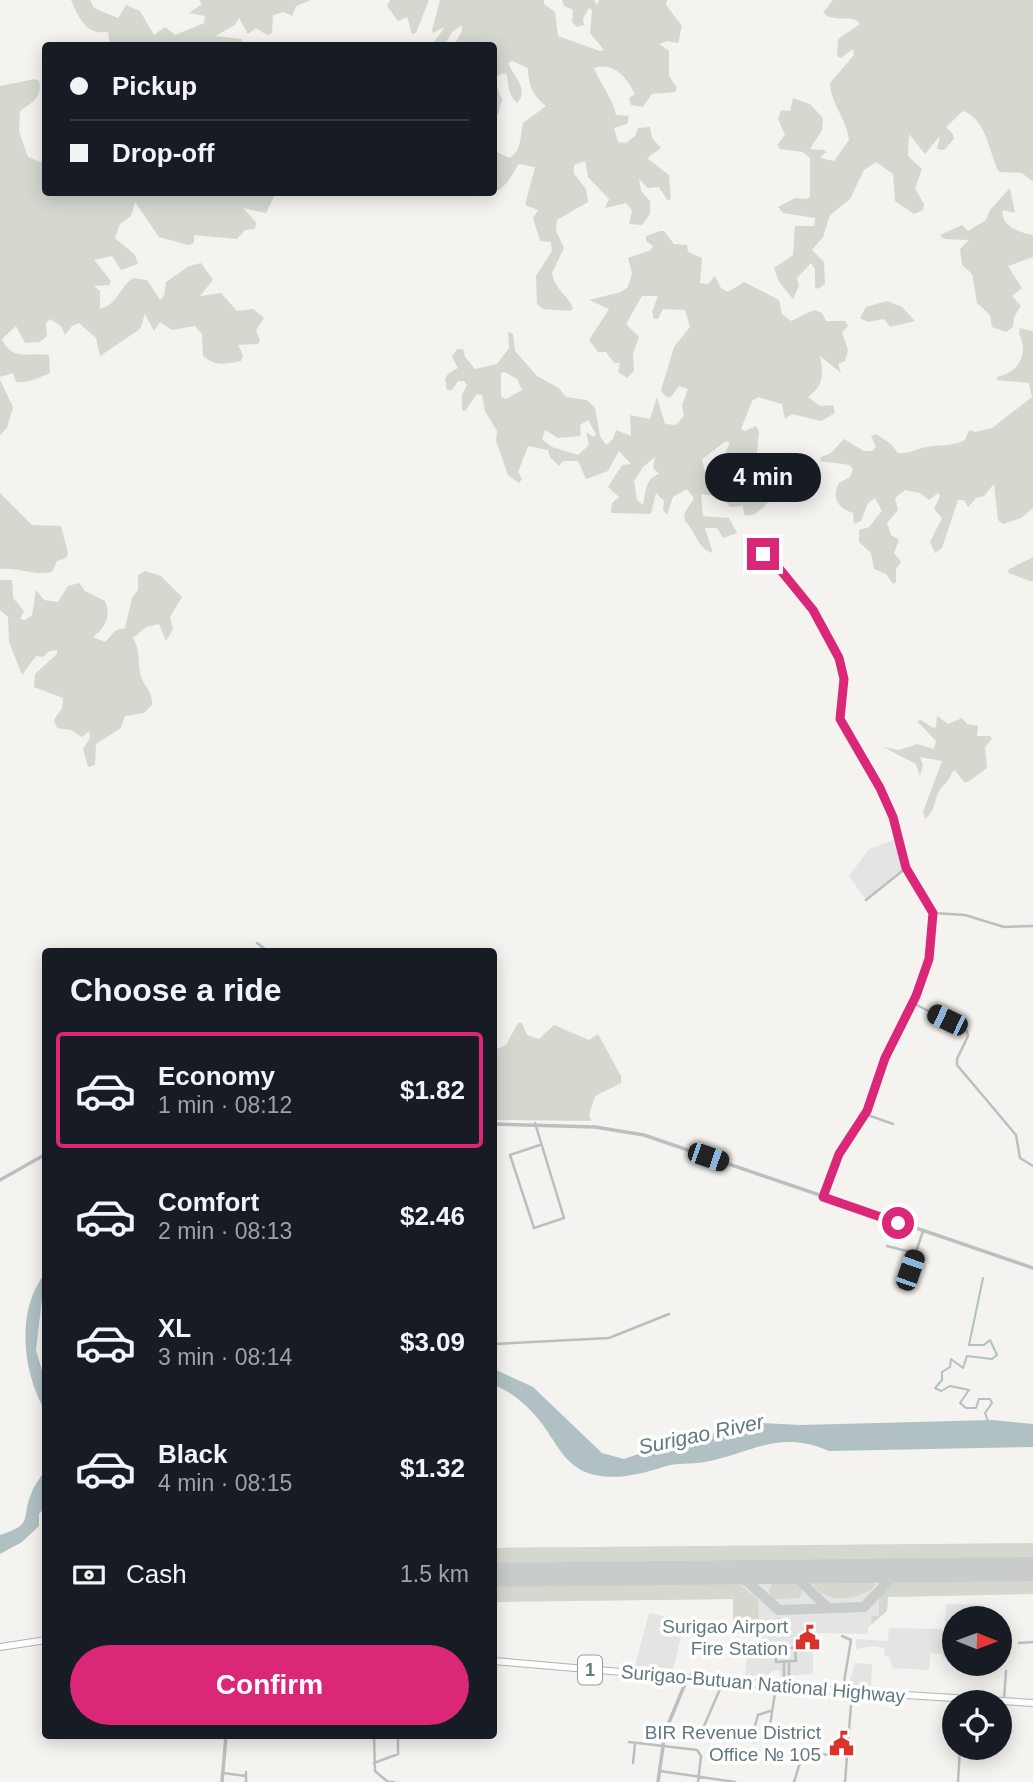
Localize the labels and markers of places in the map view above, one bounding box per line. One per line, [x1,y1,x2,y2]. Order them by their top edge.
place label: Surigao Airport Fire Station [662,1616,789,1659]
public building icon: Surigao Airport Fire Station [794,1623,822,1651]
place label: BIR Revenue District Office № 105 [645,1722,822,1765]
public building icon: BIR Revenue District Office № 105 [827,1729,855,1757]

